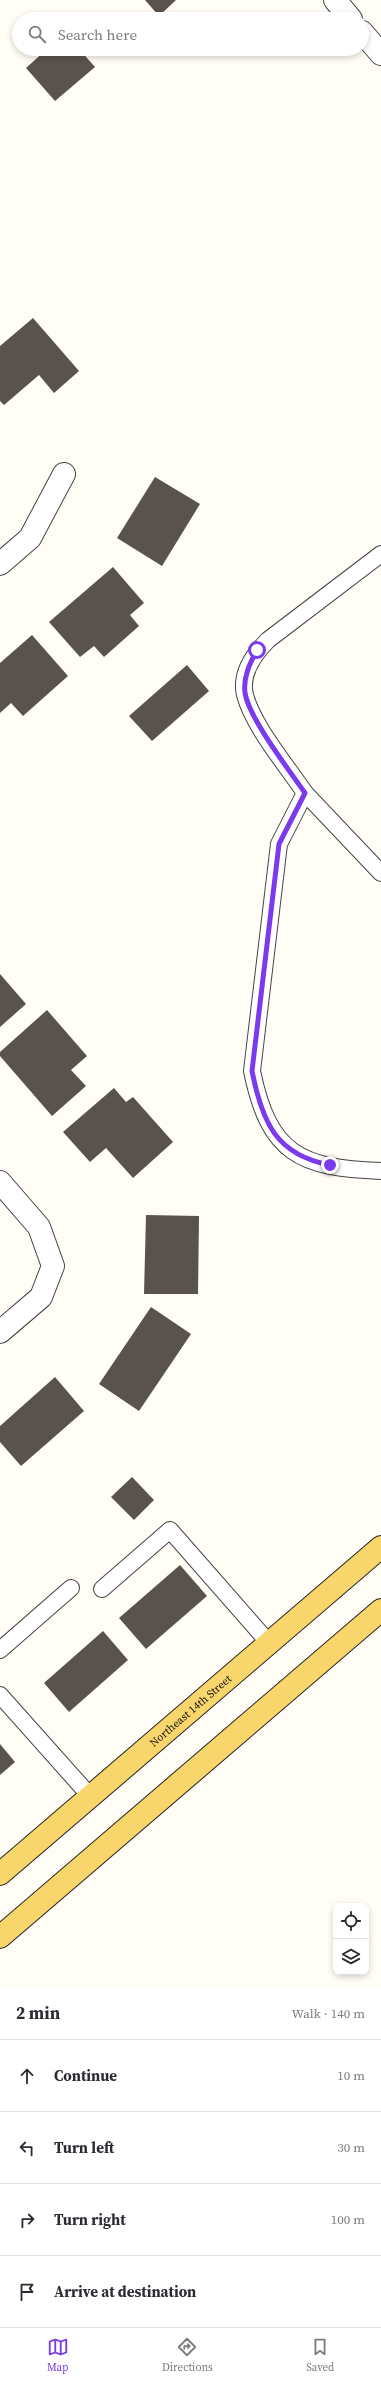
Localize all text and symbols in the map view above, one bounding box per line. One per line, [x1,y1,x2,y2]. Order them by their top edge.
search box [12,12,369,56]
icon: search [26,23,48,45]
text: Search here [58,24,137,45]
route start [248,641,266,659]
route end [321,1156,339,1174]
street label: Northeast 14th Street [146,1671,235,1750]
map controls [333,1903,369,1975]
button: locate [333,1903,369,1939]
button: layers [333,1939,369,1975]
text: 2 min [16,2001,60,2025]
text: Walk · 140 m [292,2005,365,2022]
icon: ahead [16,2065,38,2087]
text: Continue [54,2065,117,2086]
text: 10 m [337,2067,365,2084]
icon: left [16,2137,38,2159]
text: Turn left [54,2137,114,2158]
text: 30 m [337,2139,365,2156]
icon: right [16,2209,38,2231]
text: Turn right [54,2209,126,2230]
text: 100 m [331,2211,365,2228]
icon: arrive [16,2281,38,2303]
text: Arrive at destination [54,2281,196,2302]
tab: Map [47,2336,69,2375]
tab: Directions [162,2336,213,2375]
tab: Saved [306,2336,334,2375]

